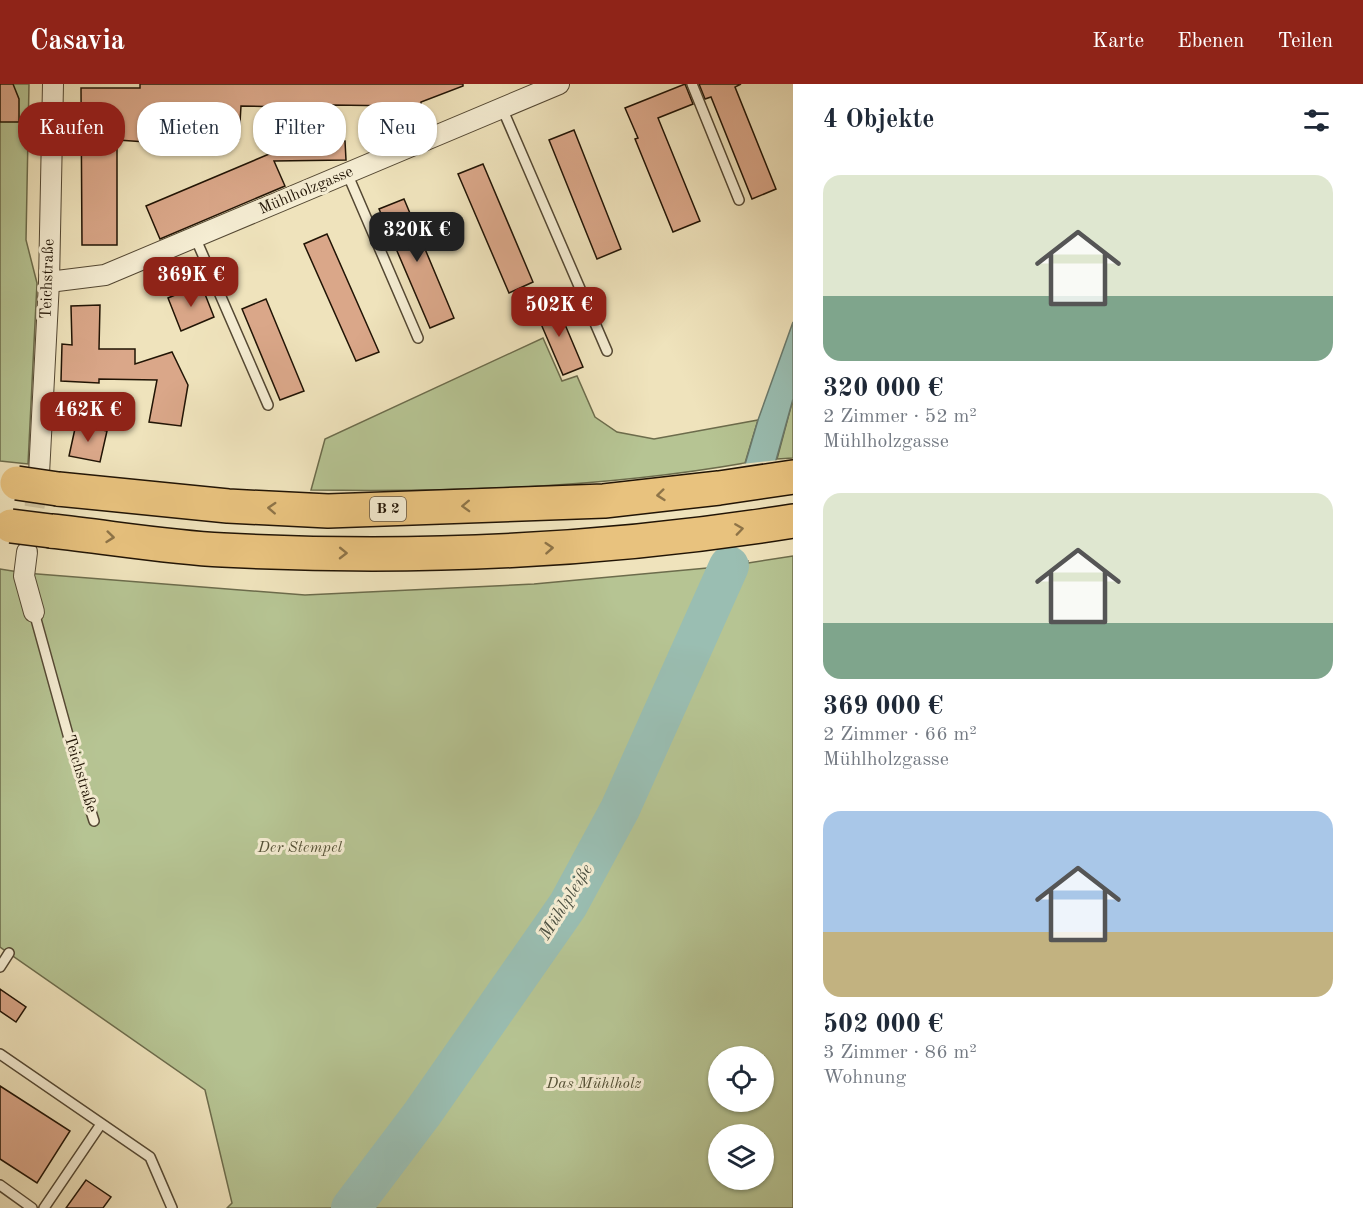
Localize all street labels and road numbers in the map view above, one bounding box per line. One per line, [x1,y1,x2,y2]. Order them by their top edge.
street label: Mühlholzgasse [256,164,356,218]
street label: Teichstraße [39,239,57,319]
road number: B 2 [370,497,406,521]
street label: Teichstraße [61,733,99,815]

